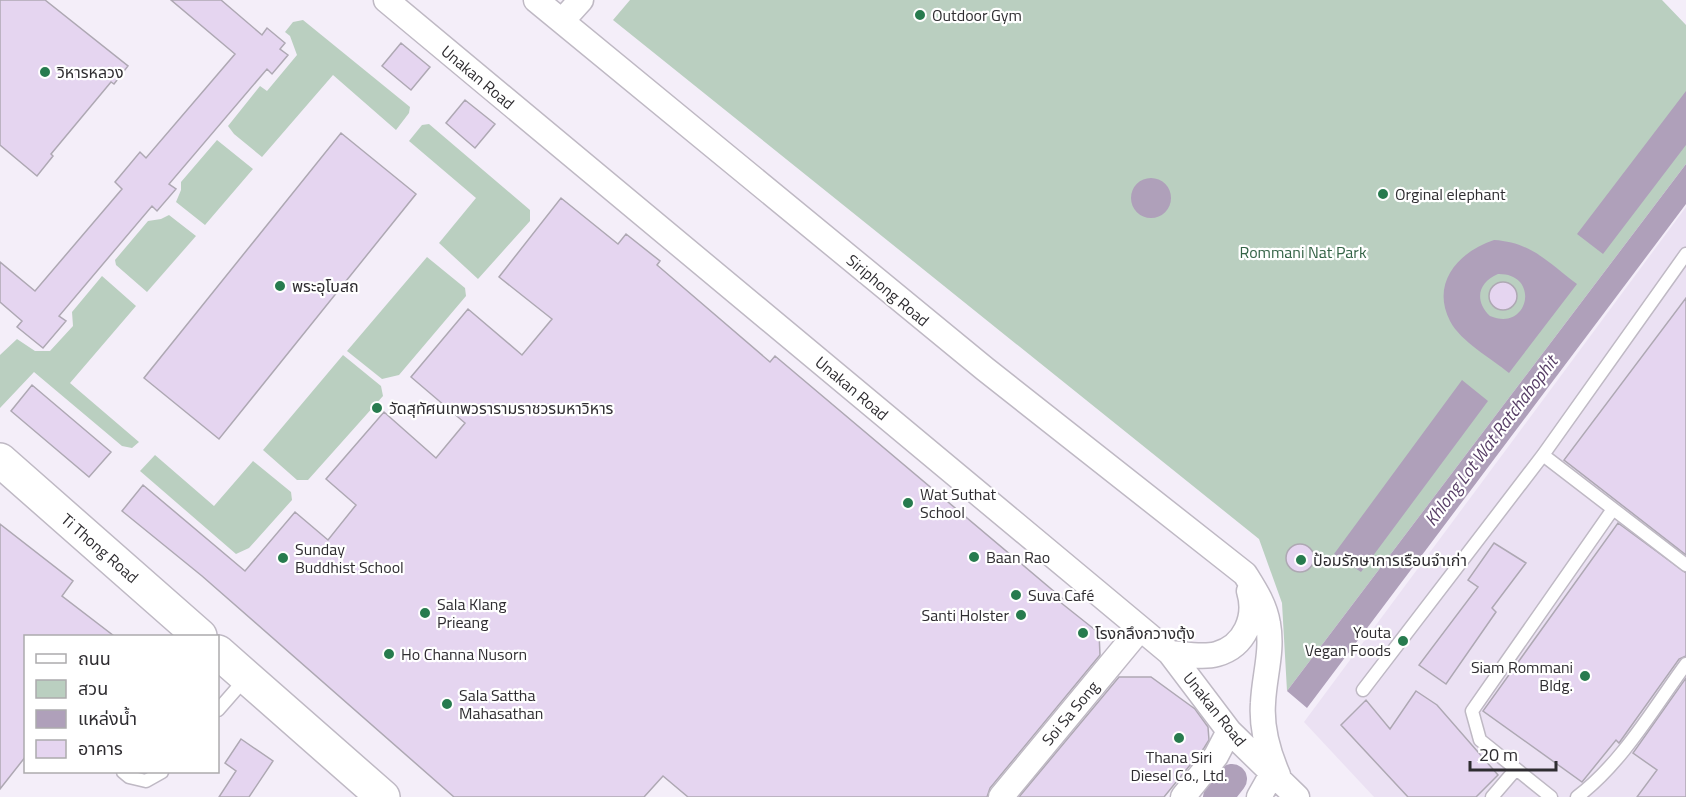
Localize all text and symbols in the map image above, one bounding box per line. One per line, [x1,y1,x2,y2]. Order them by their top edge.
place label: Outdoor Gym [932,3,1022,27]
marker: Outdoor Gym [913,8,927,22]
street label: Unakan Road [436,39,520,115]
place label: วิหารหลวง [56,60,124,84]
marker: วิหารหลวง [38,65,52,79]
place label: Orginal elephant [1395,182,1506,206]
marker: Orginal elephant [1376,187,1390,201]
park label: Rommani Nat Park [1239,240,1367,264]
street label: Siriphong Road [841,248,935,332]
place label: พระอุโบสถ [292,274,359,298]
marker: พระอุโบสถ [273,279,287,293]
water label: Khlong Lot Wat Ratchabophit [1418,348,1565,532]
street label: Unakan Road [810,350,894,426]
place label: วัดสุทัศนเทพวรารามราชวรมหาวิหาร [389,396,614,420]
marker: วัดสุทัศนเทพวรารามราชวรมหาวิหาร [370,401,384,415]
place label: Wat Suthat School [920,482,996,524]
marker: Wat Suthat School [901,496,915,510]
street label: Ti Thong Road [56,507,144,589]
place label: Sunday Buddhist School [295,537,404,579]
place label: Baan Rao [986,545,1050,569]
place label: ป้อมรักษาการเรือนจำเก่า [1313,548,1467,572]
marker: Baan Rao [967,550,981,564]
marker: Sunday Buddhist School [276,551,290,565]
marker: ป้อมรักษาการเรือนจำเก่า [1294,553,1308,567]
place label: Suva Café [1028,583,1094,607]
marker: Suva Café [1009,588,1023,602]
place label: Sala Klang Prieang [437,592,507,634]
place label: Santi Holster [922,603,1009,627]
marker: Sala Klang Prieang [418,606,432,620]
marker: Santi Holster [1014,608,1028,622]
place label: Youta Vegan Foods [1305,620,1391,662]
place label: โรงกลึงกวางตุ้ง [1095,621,1195,645]
marker: โรงกลึงกวางตุ้ง [1076,626,1090,640]
marker: Youta Vegan Foods [1396,634,1410,648]
legend [24,635,219,773]
place label: Ho Channa Nusorn [401,642,527,666]
text: ถนน [78,645,111,672]
marker: Ho Channa Nusorn [382,647,396,661]
place label: Siam Rommani Bldg. [1471,655,1573,697]
street label: Unakan Road [1178,667,1252,751]
marker: Siam Rommani Bldg. [1578,669,1592,683]
text: สวน [78,675,108,702]
street label: Soi Sa Song [1036,675,1104,751]
place label: Sala Sattha Mahasathan [459,683,543,725]
marker: Sala Sattha Mahasathan [440,697,454,711]
text: แหล่งน้ำ [78,705,137,732]
marker: Thana Siri Diesel Co., Ltd. [1172,731,1186,745]
scale bar [1470,734,1556,772]
text: อาคาร [78,735,123,762]
text: 20 m [1479,741,1518,768]
place label: Thana Siri Diesel Co., Ltd. [1130,745,1228,787]

